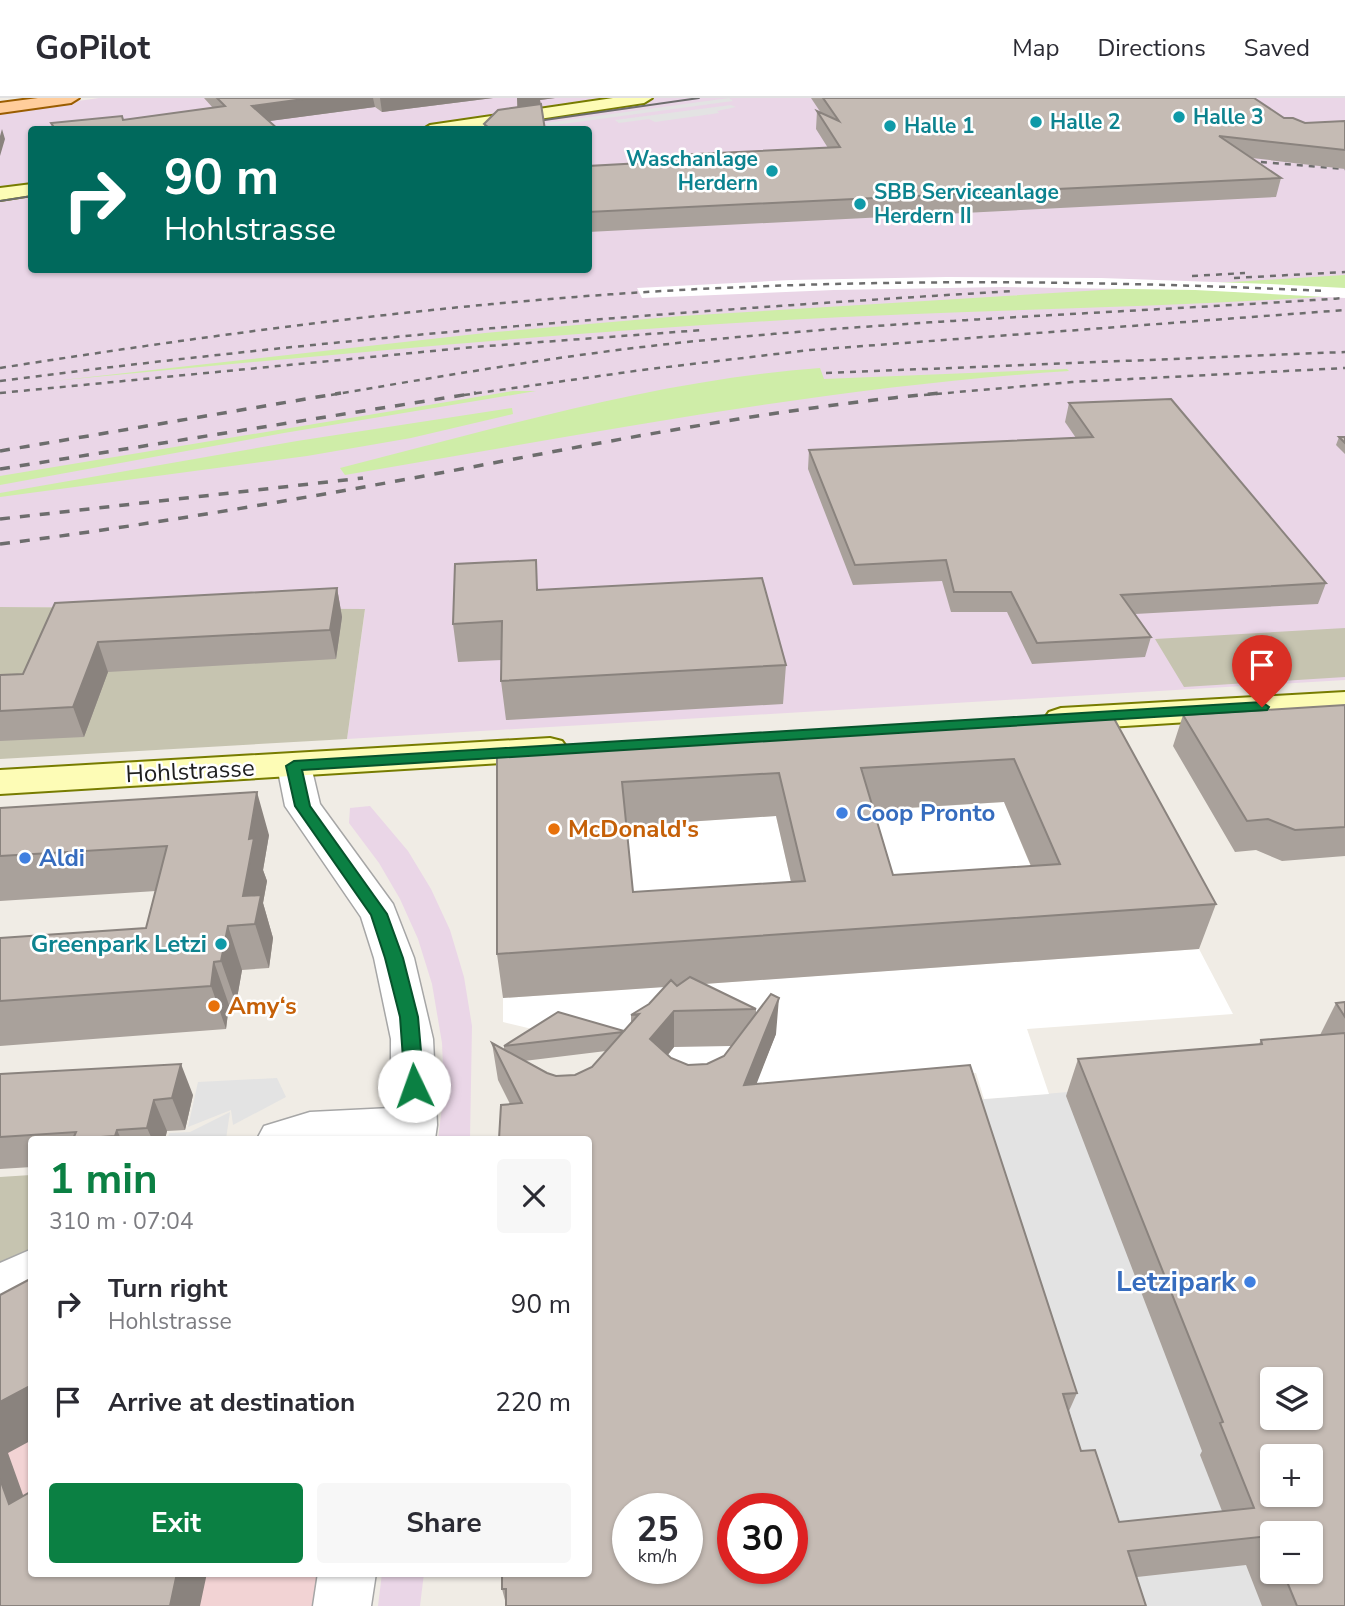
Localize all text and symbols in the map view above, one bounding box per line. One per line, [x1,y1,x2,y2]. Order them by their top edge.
text: GoPilot [35,26,150,71]
text: Map [1012,32,1059,64]
text: Directions [1097,32,1206,64]
text: Saved [1244,32,1310,64]
place label: Halle 3 [1193,103,1264,131]
place label: Halle 2 [1050,108,1121,136]
marker: Halle 3 [1171,109,1187,125]
place label: Halle 1 [904,112,975,140]
marker: Halle 2 [1028,114,1044,130]
marker: Halle 1 [882,118,898,134]
text: 90 m [164,144,279,211]
place label: Waschanlage Herdern [626,145,758,197]
icon: right [49,154,140,245]
marker: Waschanlage Herdern [764,163,780,179]
place label: SBB Serviceanlage Herdern II [874,178,1059,230]
marker: SBB Serviceanlage Herdern II [852,196,868,212]
text: Hohlstrasse [164,208,336,251]
pin [1232,635,1292,707]
icon: arrive [1243,646,1281,684]
street label: Hohlstrasse [125,752,255,790]
place label: Coop Pronto [856,797,995,829]
marker: Coop Pronto [834,805,850,821]
place label: McDonald's [568,813,699,845]
marker: McDonald's [546,821,562,837]
place label: Aldi [39,842,85,874]
marker: Aldi [17,850,33,866]
place label: Greenpark Letzi [31,928,207,960]
marker: Greenpark Letzi [213,936,229,952]
place label: Amy‘s [228,990,297,1022]
marker: Amy‘s [206,998,222,1014]
position arrow [377,1049,451,1123]
text: 1 min [49,1151,158,1208]
button: close [497,1159,571,1233]
text: 310 m · 07:04 [49,1206,194,1237]
place label: Letzipark [1116,1263,1237,1301]
text: Turn right [108,1271,227,1306]
marker: Letzipark [1242,1274,1258,1290]
icon: right [49,1285,87,1323]
text: 90 m [511,1287,571,1322]
text: Hohlstrasse [108,1306,232,1337]
map controls [1260,1367,1323,1584]
button: layers [1260,1367,1323,1430]
icon: arrive [49,1383,87,1421]
text: Arrive at destination [108,1385,355,1420]
text: 220 m [495,1385,571,1420]
button: + [1260,1444,1323,1507]
button: Exit [49,1483,303,1563]
button: Share [317,1483,571,1563]
speed limit sign: 30 [717,1493,808,1584]
text: 25 [636,1506,679,1553]
button: − [1260,1521,1323,1584]
text: km/h [638,1544,677,1568]

